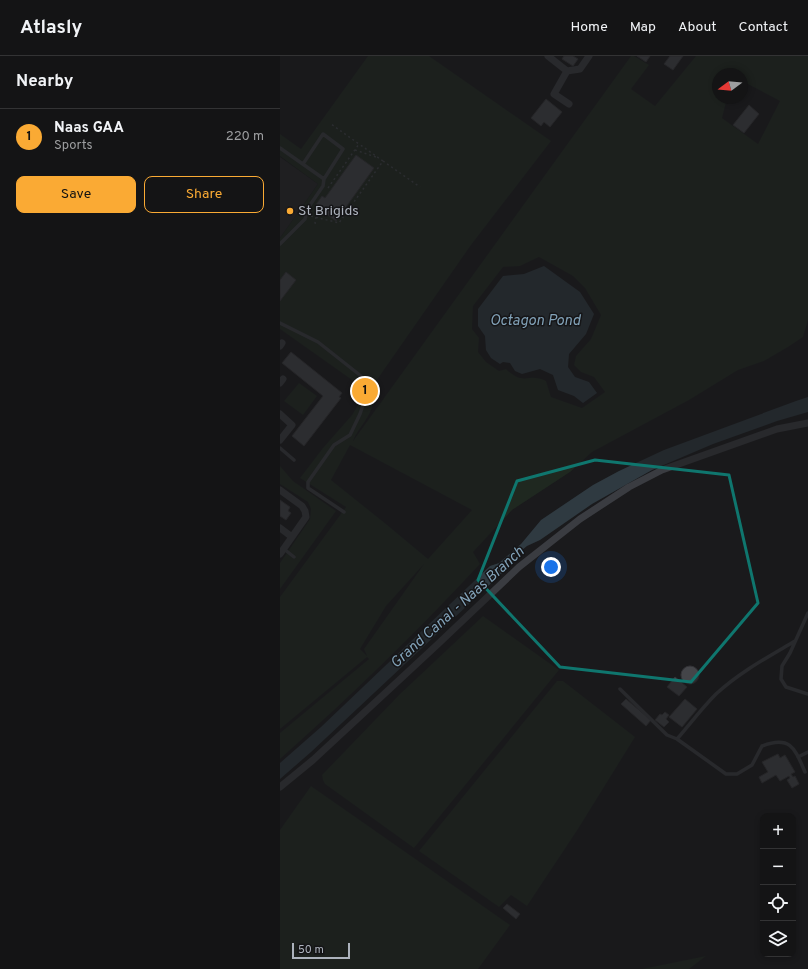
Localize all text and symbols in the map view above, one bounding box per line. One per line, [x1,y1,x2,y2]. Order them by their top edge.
text: Atlasly [20,16,82,40]
text: Home [571,19,608,36]
text: Map [630,19,656,36]
text: About [678,19,717,36]
text: Contact [739,19,788,36]
north arrow [712,68,748,104]
text: Nearby [16,71,73,93]
text: Naas GAA [54,119,124,138]
text: 1 [26,129,32,145]
text: 220 m [226,129,264,145]
text: Sports [54,138,93,154]
button: Save [16,176,136,213]
button: Share [144,176,264,213]
place label: St Brigids [298,203,359,220]
marker: St Brigids [285,206,295,216]
water label: Octagon Pond [490,312,581,331]
pin: 1 [352,376,378,406]
water label: Grand Canal - Naas Branch [387,543,529,673]
your location [541,557,561,577]
map controls [760,813,796,957]
button: + [760,813,796,849]
button: − [760,849,796,885]
button: locate [760,885,796,921]
button: layers [760,921,796,957]
scale bar [292,941,350,960]
text: 50 m [298,943,324,957]

